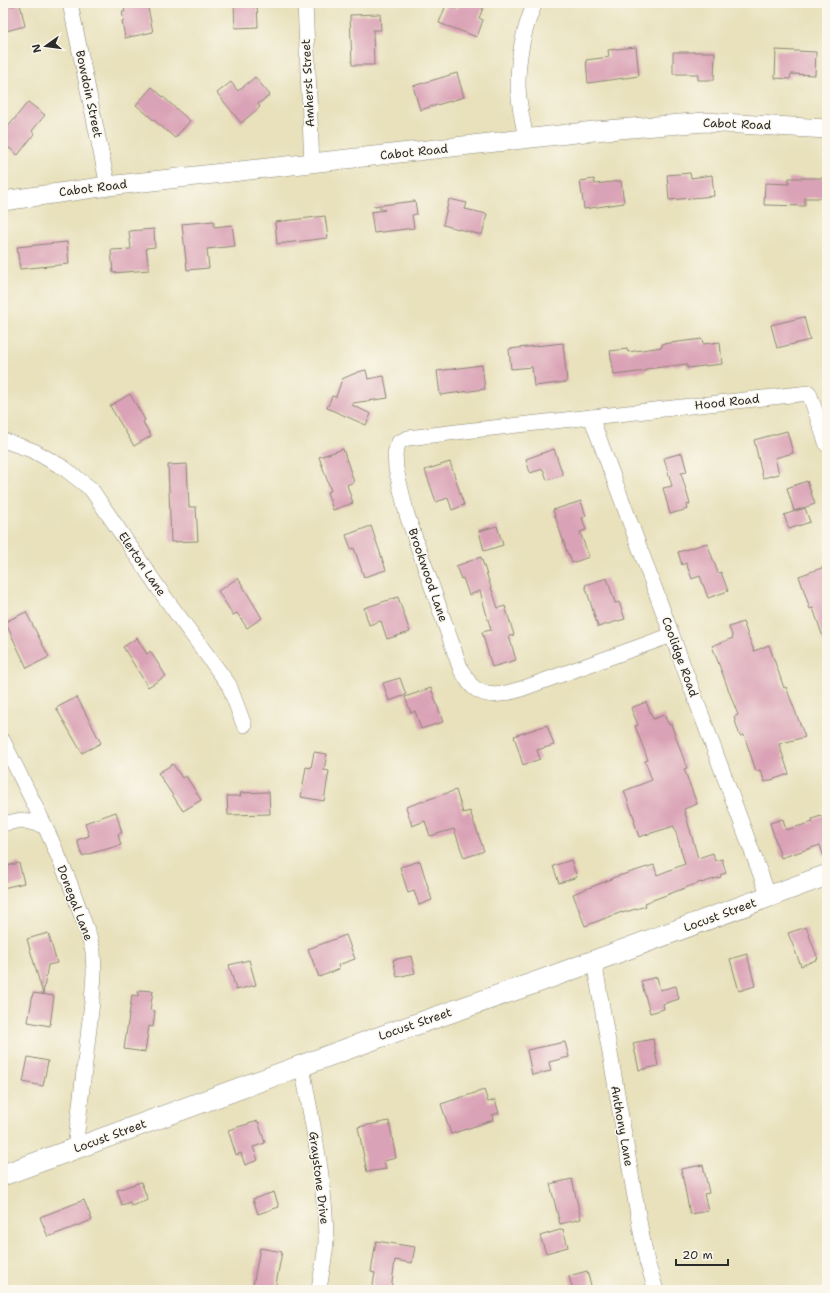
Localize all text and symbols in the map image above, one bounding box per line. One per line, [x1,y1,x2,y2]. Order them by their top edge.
north arrow [26,26,66,66]
street label: Amherst Street [298,38,318,128]
text: N [28,42,45,54]
street label: Bowdoin Street [72,49,106,139]
street label: Cabot Road [703,115,772,133]
street label: Cabot Road [379,140,449,164]
street label: Cabot Road [58,176,128,200]
street label: Hood Road [694,391,761,413]
street label: Brookwood Lane [405,526,452,624]
street label: Elerton Lane [115,529,169,599]
street label: Coolidge Road [658,615,702,700]
street label: Donegal Lane [53,863,97,943]
street label: Locust Street [681,894,759,936]
street label: Locust Street [376,1004,454,1044]
street label: Anthony Lane [607,1084,637,1168]
street label: Locust Street [71,1115,149,1157]
street label: Graystone Drive [305,1131,333,1226]
scale bar [676,1241,728,1267]
text: 20 m [682,1247,713,1263]

